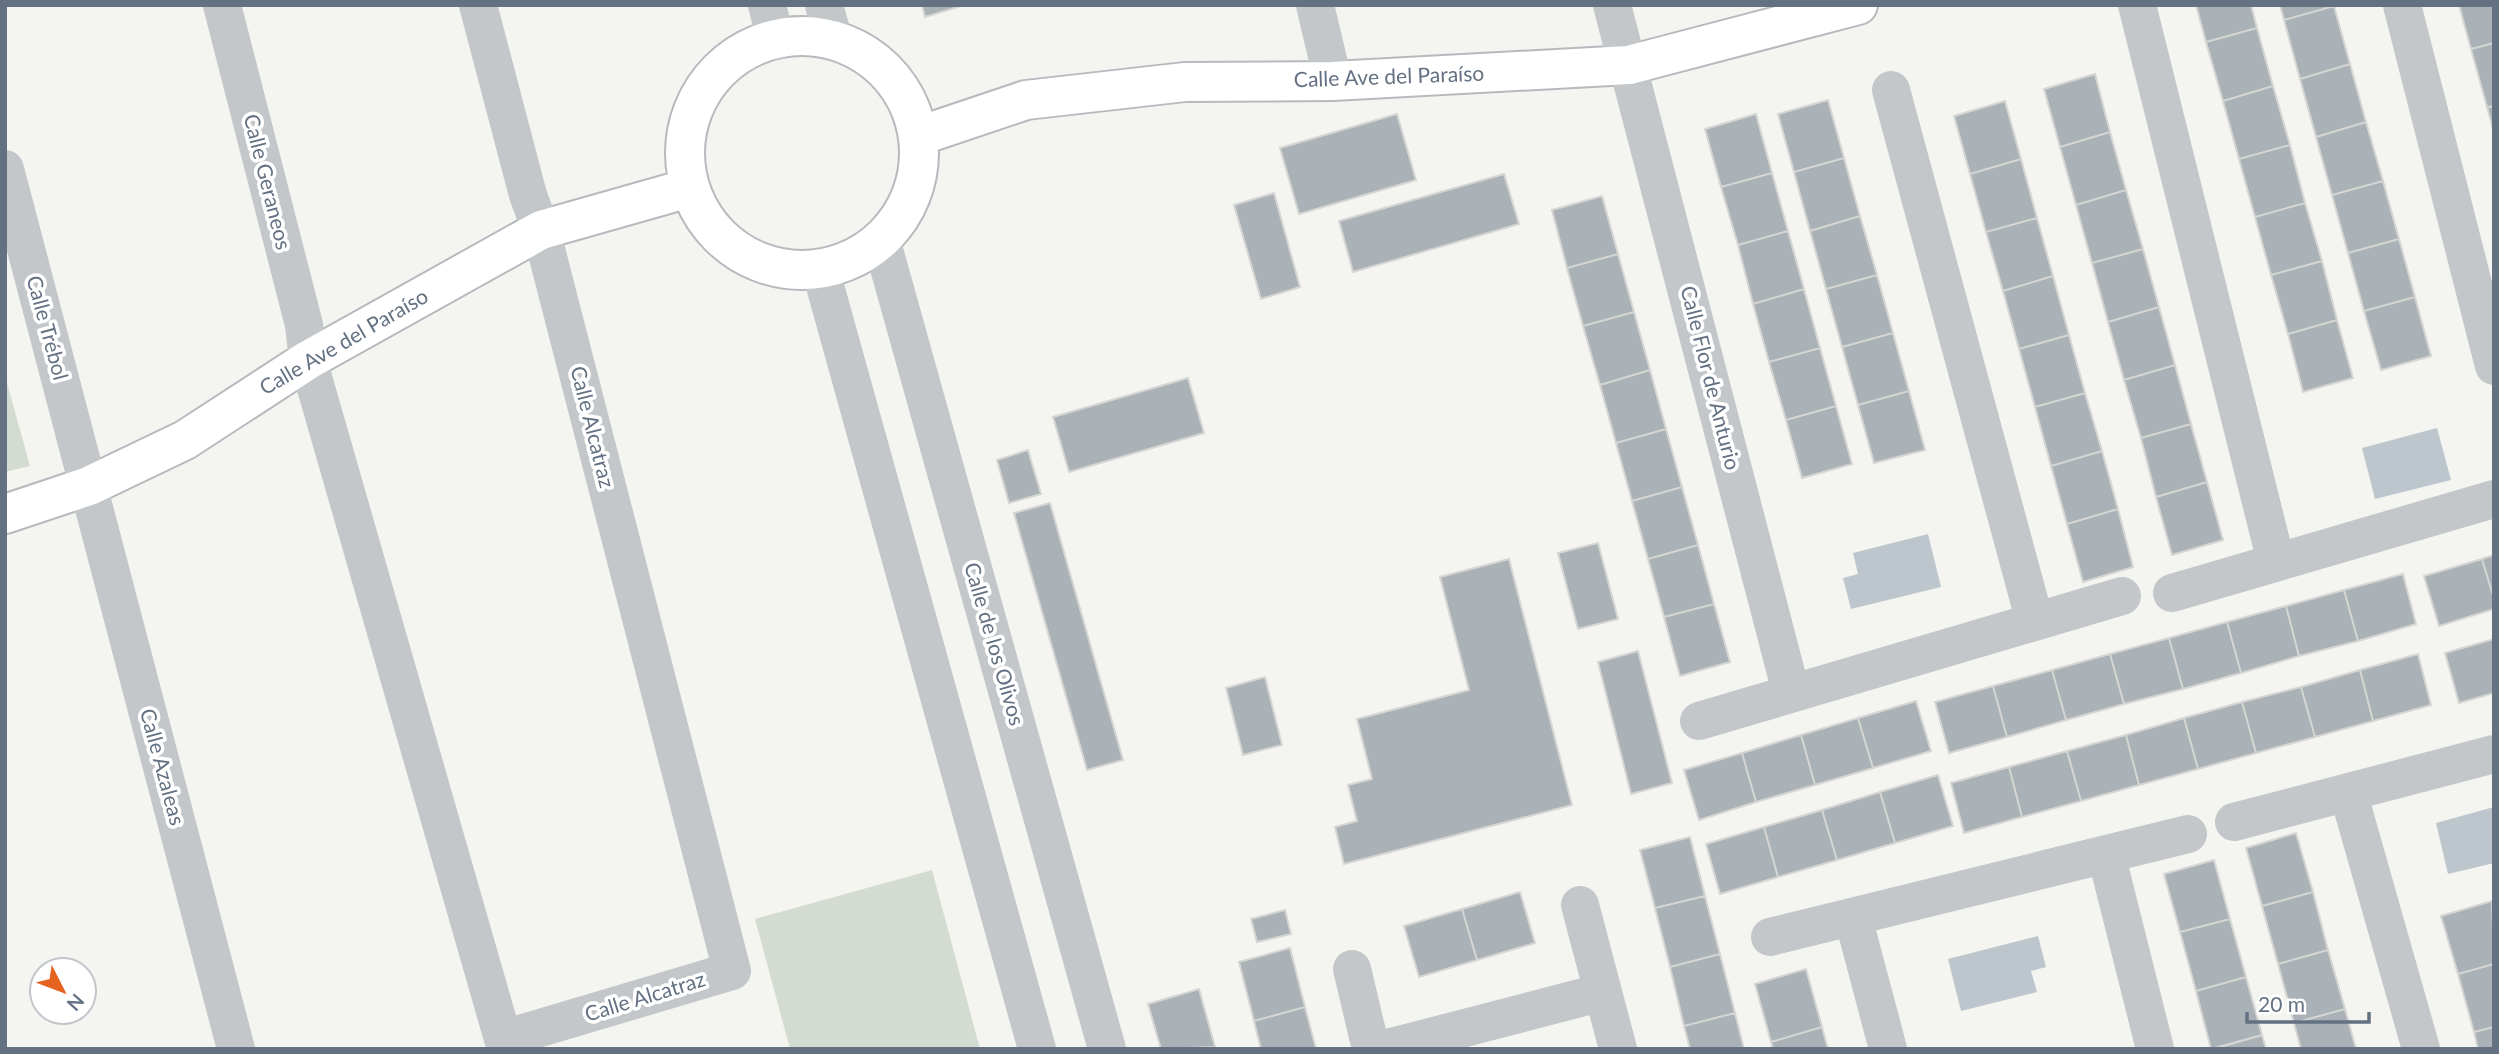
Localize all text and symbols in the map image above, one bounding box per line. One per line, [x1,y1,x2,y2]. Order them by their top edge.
street label: Calle Ave del Paraíso [1293,60,1485,91]
street label: Calle Geraneos [240,111,297,252]
street label: Calle Trébol [22,273,74,383]
street label: Calle Ave del Paraíso [255,282,432,399]
street label: Calle Flor de Anturio [1676,283,1746,472]
street label: Calle Alcatraz [566,363,621,490]
street label: Calle de los Olivos [960,559,1031,728]
street label: Calle Azaleas [136,705,191,828]
north arrow [28,956,98,1026]
street label: Calle Alcatraz [581,965,708,1026]
scale bar [2247,981,2370,1025]
text: N [63,990,89,1016]
text: 20 m [2258,991,2305,1016]

